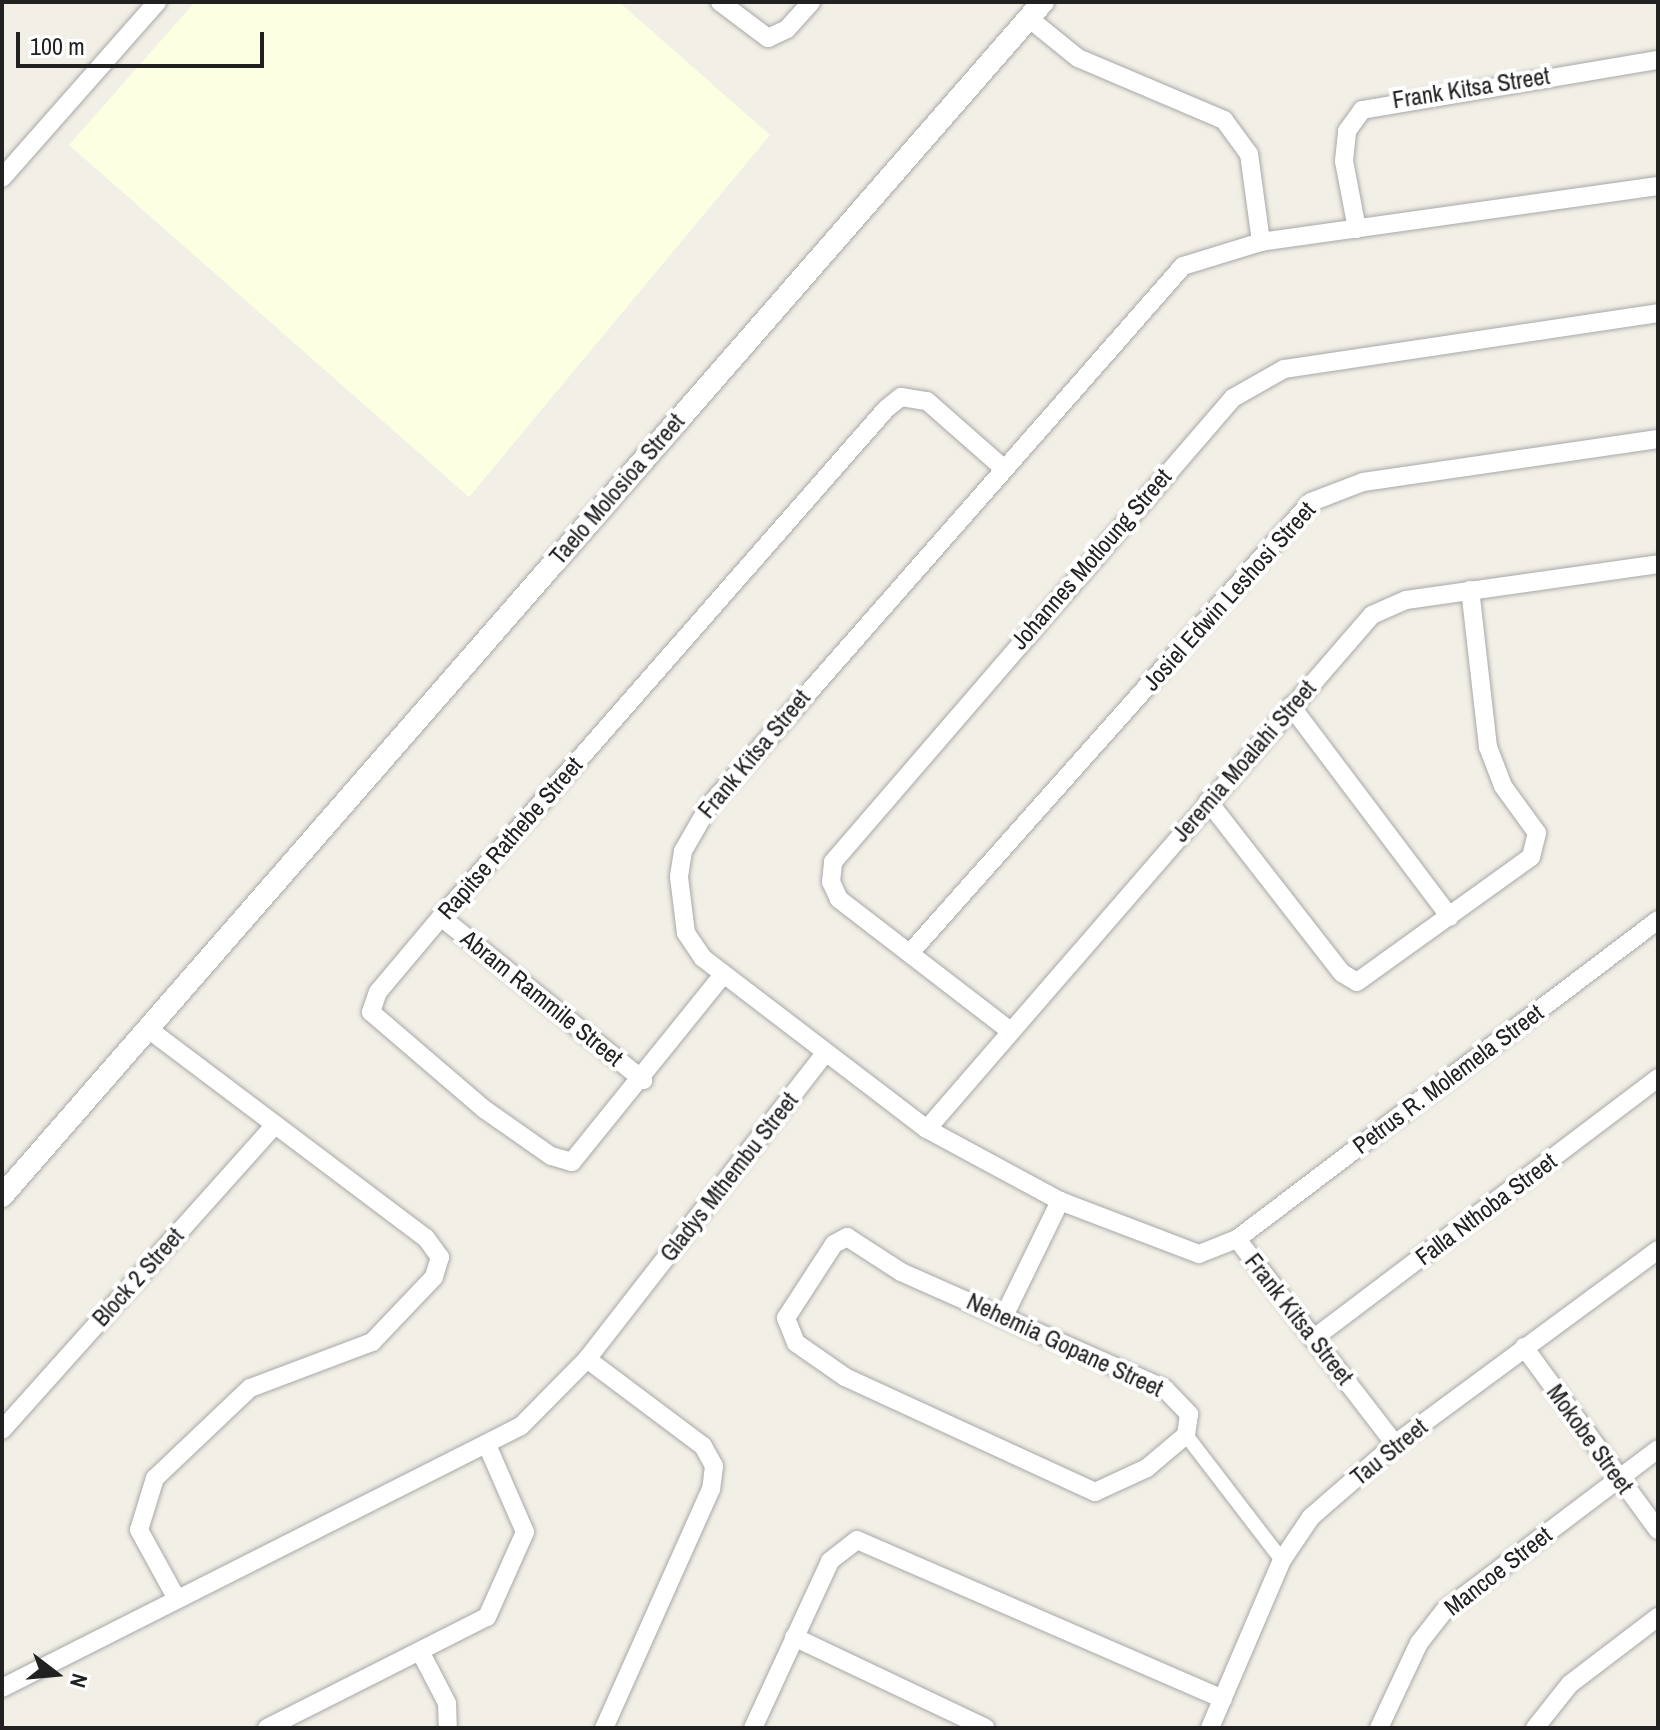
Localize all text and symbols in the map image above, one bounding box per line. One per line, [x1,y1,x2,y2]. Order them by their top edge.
scale bar [20,16,268,66]
text: 100 m [30,30,85,62]
street label: Frank Kitsa Street [1390,61,1552,115]
street label: Taelo Molosioa Street [544,408,690,570]
street label: Johannes Motloung Street [1005,463,1177,655]
street label: Josiel Edwin Leshosi Street [1137,496,1321,696]
street label: Jeremia Moalahi Street [1166,674,1322,848]
street label: Frank Kitsa Street [692,684,816,824]
street label: Rapitse Rathebe Street [432,751,588,925]
street label: Abram Rammile Street [455,924,629,1072]
street label: Petrus R. Molemela Street [1347,998,1549,1160]
street label: Gladys Mthembu Street [654,1087,804,1267]
street label: Falla Nthoba Street [1410,1147,1562,1271]
street label: Block 2 Street [86,1222,190,1332]
street label: Frank Kitsa Street [1239,1248,1359,1390]
street label: Nehemia Gopane Street [962,1287,1168,1403]
street label: Mokobe Street [1541,1379,1639,1499]
street label: Tau Street [1345,1412,1433,1492]
street label: Mancoe Street [1439,1520,1557,1622]
north arrow [16,1634,96,1714]
text: N [63,1670,95,1691]

